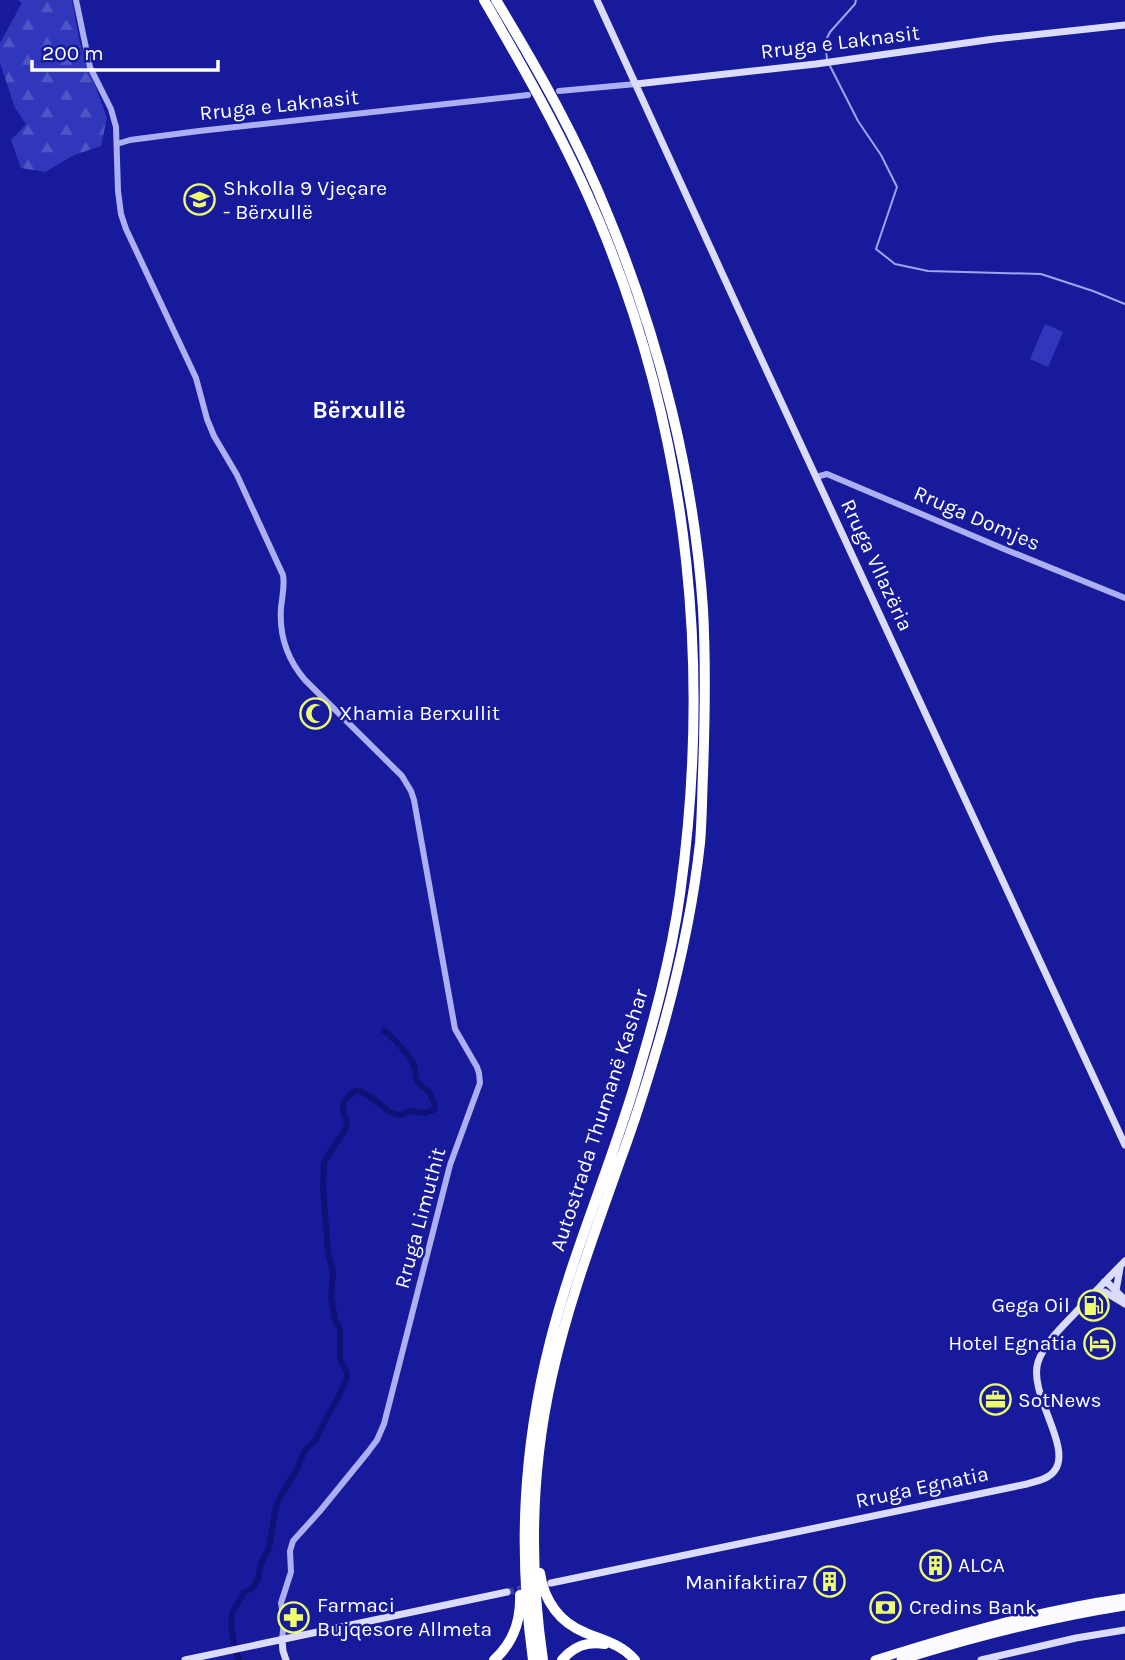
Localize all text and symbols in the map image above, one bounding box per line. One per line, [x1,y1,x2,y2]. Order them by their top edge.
street label: Rruga e Laknasit [759,20,921,64]
scale bar [32,28,217,72]
text: 200 m [42,41,104,65]
street label: Rruga e Laknasit [198,85,360,125]
place label: Shkolla 9 Vjeçare - Bërxullë [223,176,387,224]
school or university icon: Shkolla 9 Vjeçare - Bërxullë [183,183,217,217]
district label: Bërxullë [312,396,406,424]
street label: Rruga Domjes [910,481,1044,555]
street label: Rruga Vllazëria [836,495,918,635]
mosque icon: Xhamia Berxullit [299,696,333,730]
place label: Xhamia Berxullit [339,701,500,725]
street label: Autostrada Thumanë Kashar [545,986,653,1254]
street label: Rruga Limuthit [390,1145,450,1291]
fuel station icon: Gega Oil [1076,1288,1110,1322]
place label: Gega Oil [992,1293,1070,1317]
hotel icon: Hotel Egnatia [1083,1326,1117,1360]
place label: Hotel Egnatia [948,1331,1077,1355]
office icon: SotNews [978,1383,1012,1417]
place label: SotNews [1018,1388,1101,1412]
street label: Rruga Egnatia [853,1461,991,1513]
building icon: ALCA [918,1548,952,1582]
place label: ALCA [958,1553,1005,1577]
building icon: Manifaktira7 [813,1565,847,1599]
place label: Manifaktira7 [685,1570,807,1594]
bank icon: Credins Bank [869,1590,903,1624]
place label: Farmaci Bujqesore Allmeta [317,1593,492,1641]
place label: Credins Bank [909,1595,1037,1619]
pharmacy icon: Farmaci Bujqesore Allmeta [277,1600,311,1634]

